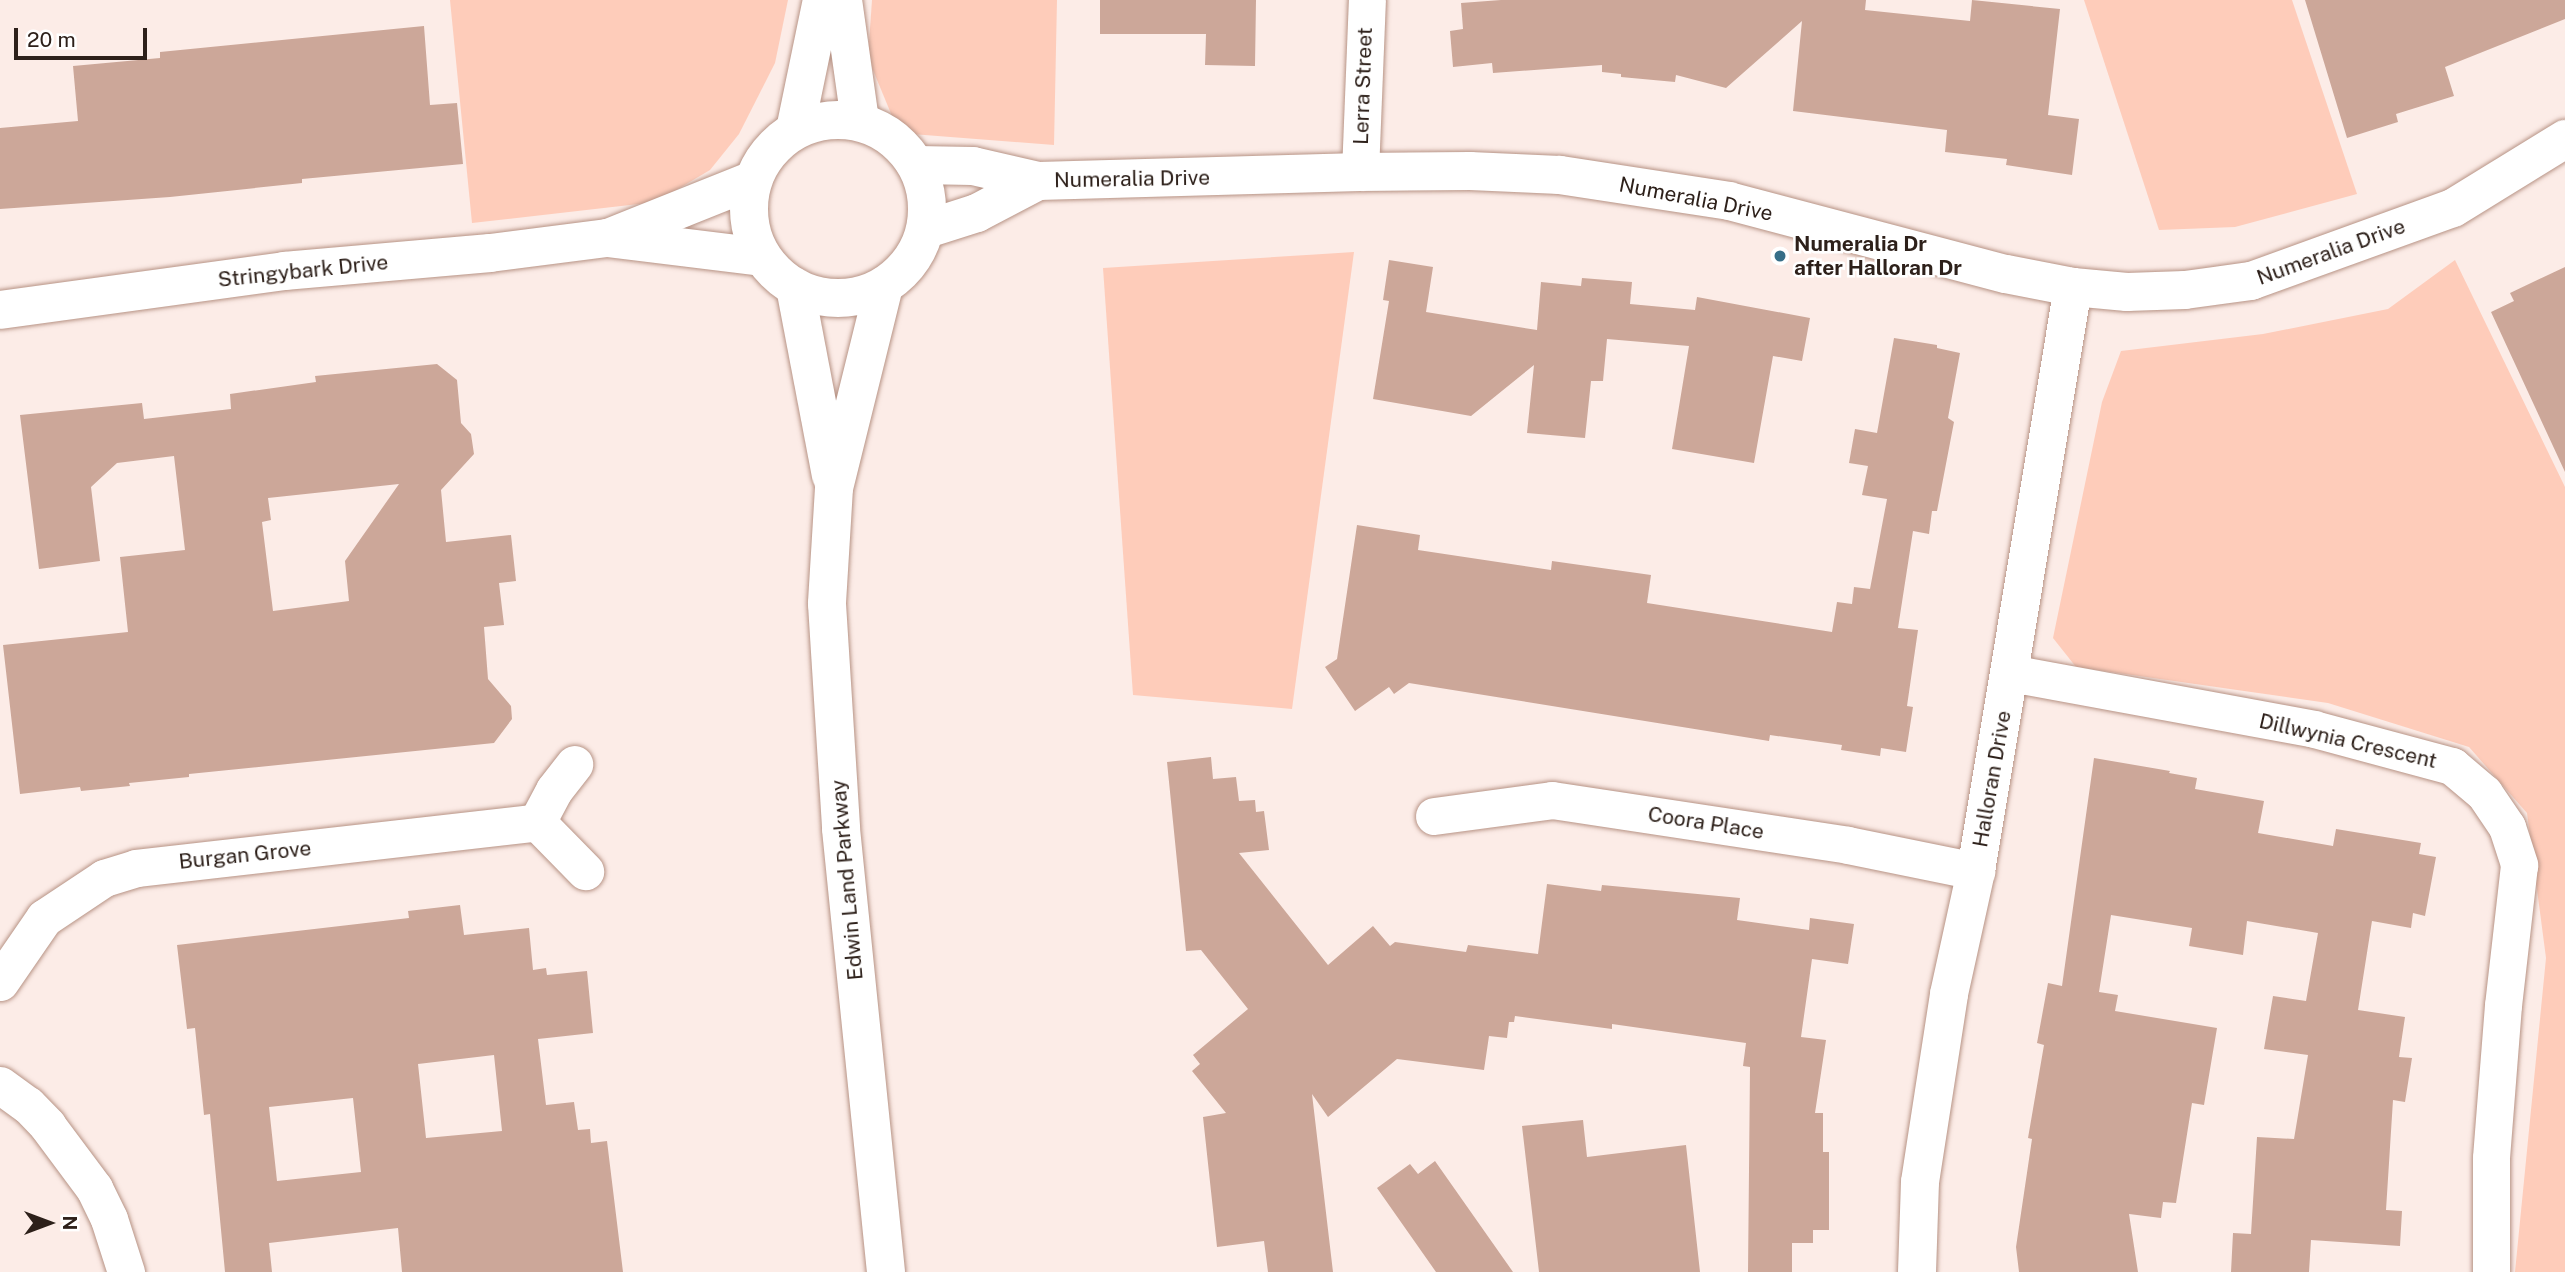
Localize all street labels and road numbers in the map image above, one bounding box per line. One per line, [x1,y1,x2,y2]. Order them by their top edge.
street label: Lerra Street [1348,27,1378,145]
street label: Numeralia Drive [1054,165,1210,193]
street label: Numeralia Drive [1617,172,1775,226]
street label: Numeralia Drive [2253,213,2409,291]
street label: Stringybark Drive [217,250,389,292]
street label: Dillwynia Crescent [2257,708,2439,774]
street label: Halloran Drive [1968,709,2016,849]
street label: Edwin Land Parkway [826,779,868,981]
street label: Coora Place [1646,801,1766,845]
street label: Burgan Grove [177,836,313,874]

